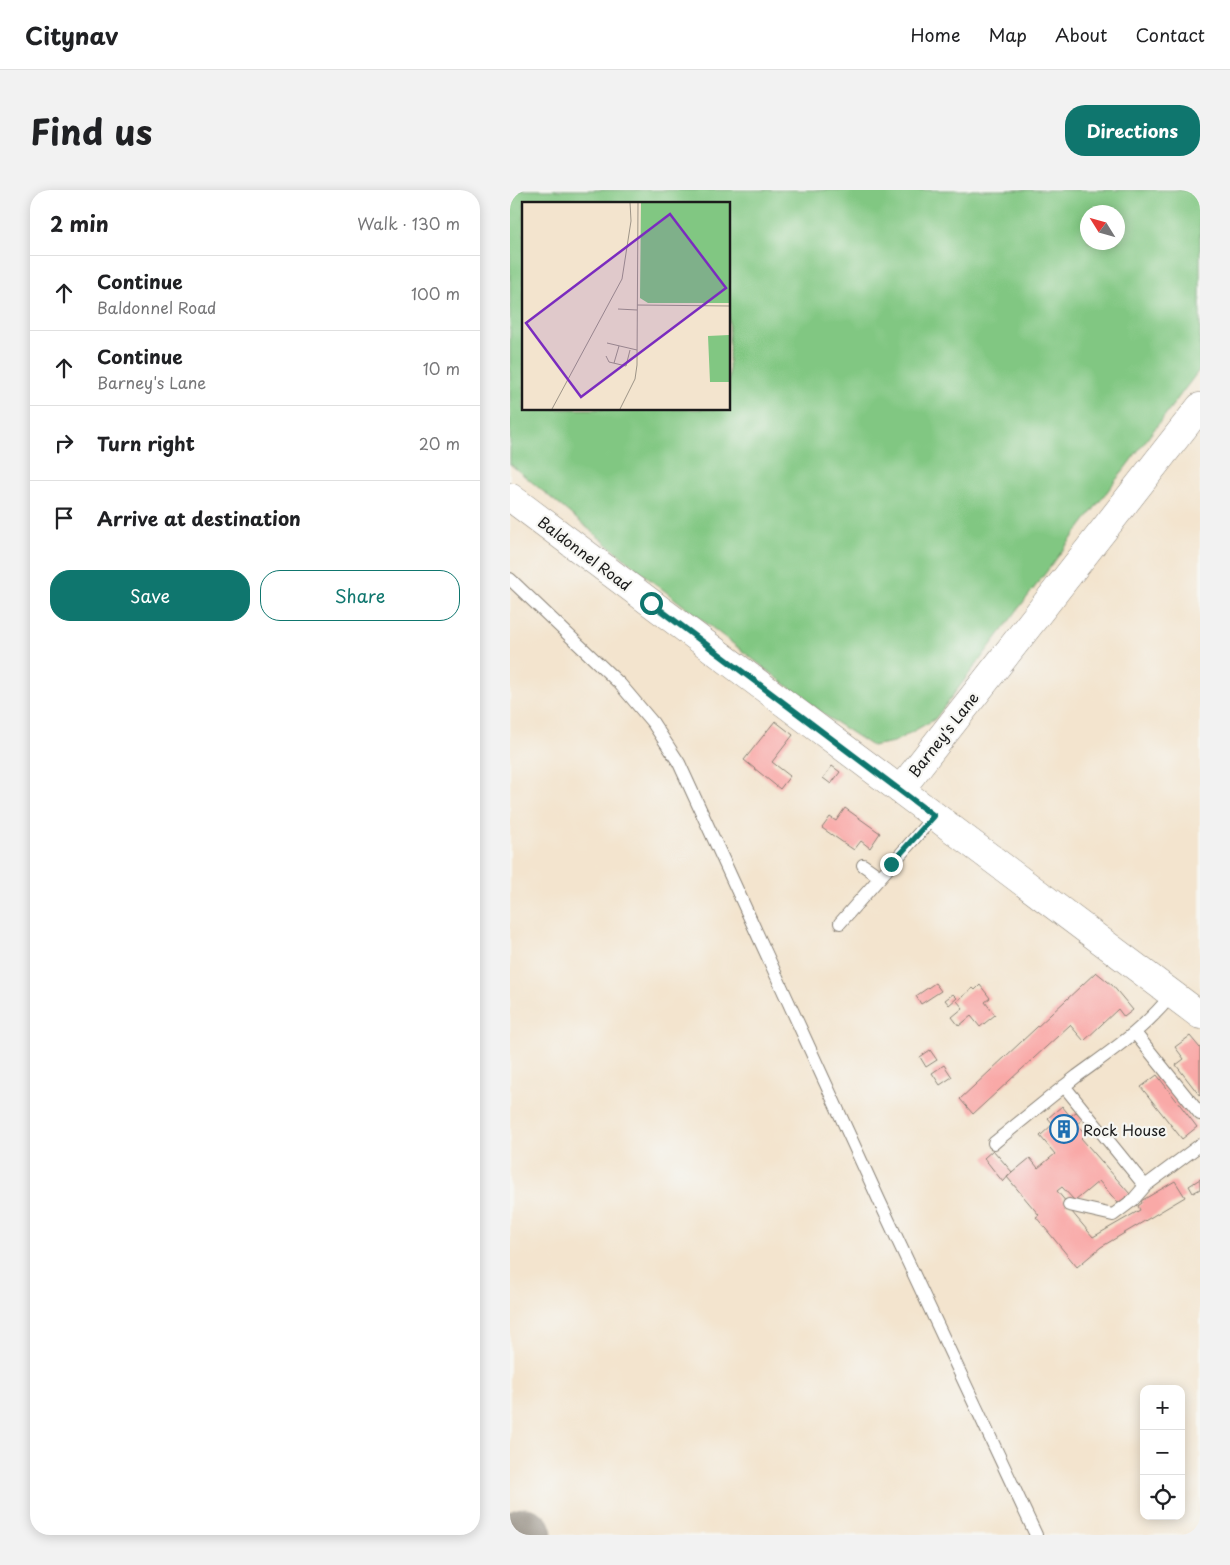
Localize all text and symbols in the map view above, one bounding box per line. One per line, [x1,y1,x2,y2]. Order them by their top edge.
text: Citynav [25,17,118,53]
text: Home [910,21,960,48]
text: Map [988,21,1027,48]
text: About [1055,21,1107,48]
text: Contact [1135,21,1205,48]
text: Find us [30,104,152,157]
button: Directions [1065,105,1200,156]
inset map [522,202,730,410]
north arrow [1080,205,1125,250]
text: 2 min [50,207,109,239]
text: Walk · 130 m [357,211,460,235]
text: Continue [97,267,183,295]
icon: ahead [50,279,78,307]
text: 100 m [411,281,460,305]
text: Baldonnel Road [97,295,216,319]
text: Continue [97,342,183,370]
icon: ahead [50,354,78,382]
text: 10 m [423,356,460,380]
text: Barney's Lane [97,370,206,394]
icon: right [50,429,78,457]
text: Turn right [97,429,195,457]
text: 20 m [419,431,460,455]
icon: arrive [50,504,78,532]
text: Arrive at destination [97,504,301,532]
street label: Baldonnel Road [533,510,637,596]
button: Save [50,570,250,621]
button: Share [260,570,460,621]
route start [640,592,663,615]
street label: Barney's Lane [902,687,984,781]
route end [880,853,903,876]
building icon: Rock House [1049,1114,1079,1144]
place label: Rock House [1083,1118,1166,1141]
map controls [1140,1385,1185,1520]
button: + [1140,1385,1185,1430]
button: − [1140,1430,1185,1475]
button: locate [1140,1475,1185,1520]

